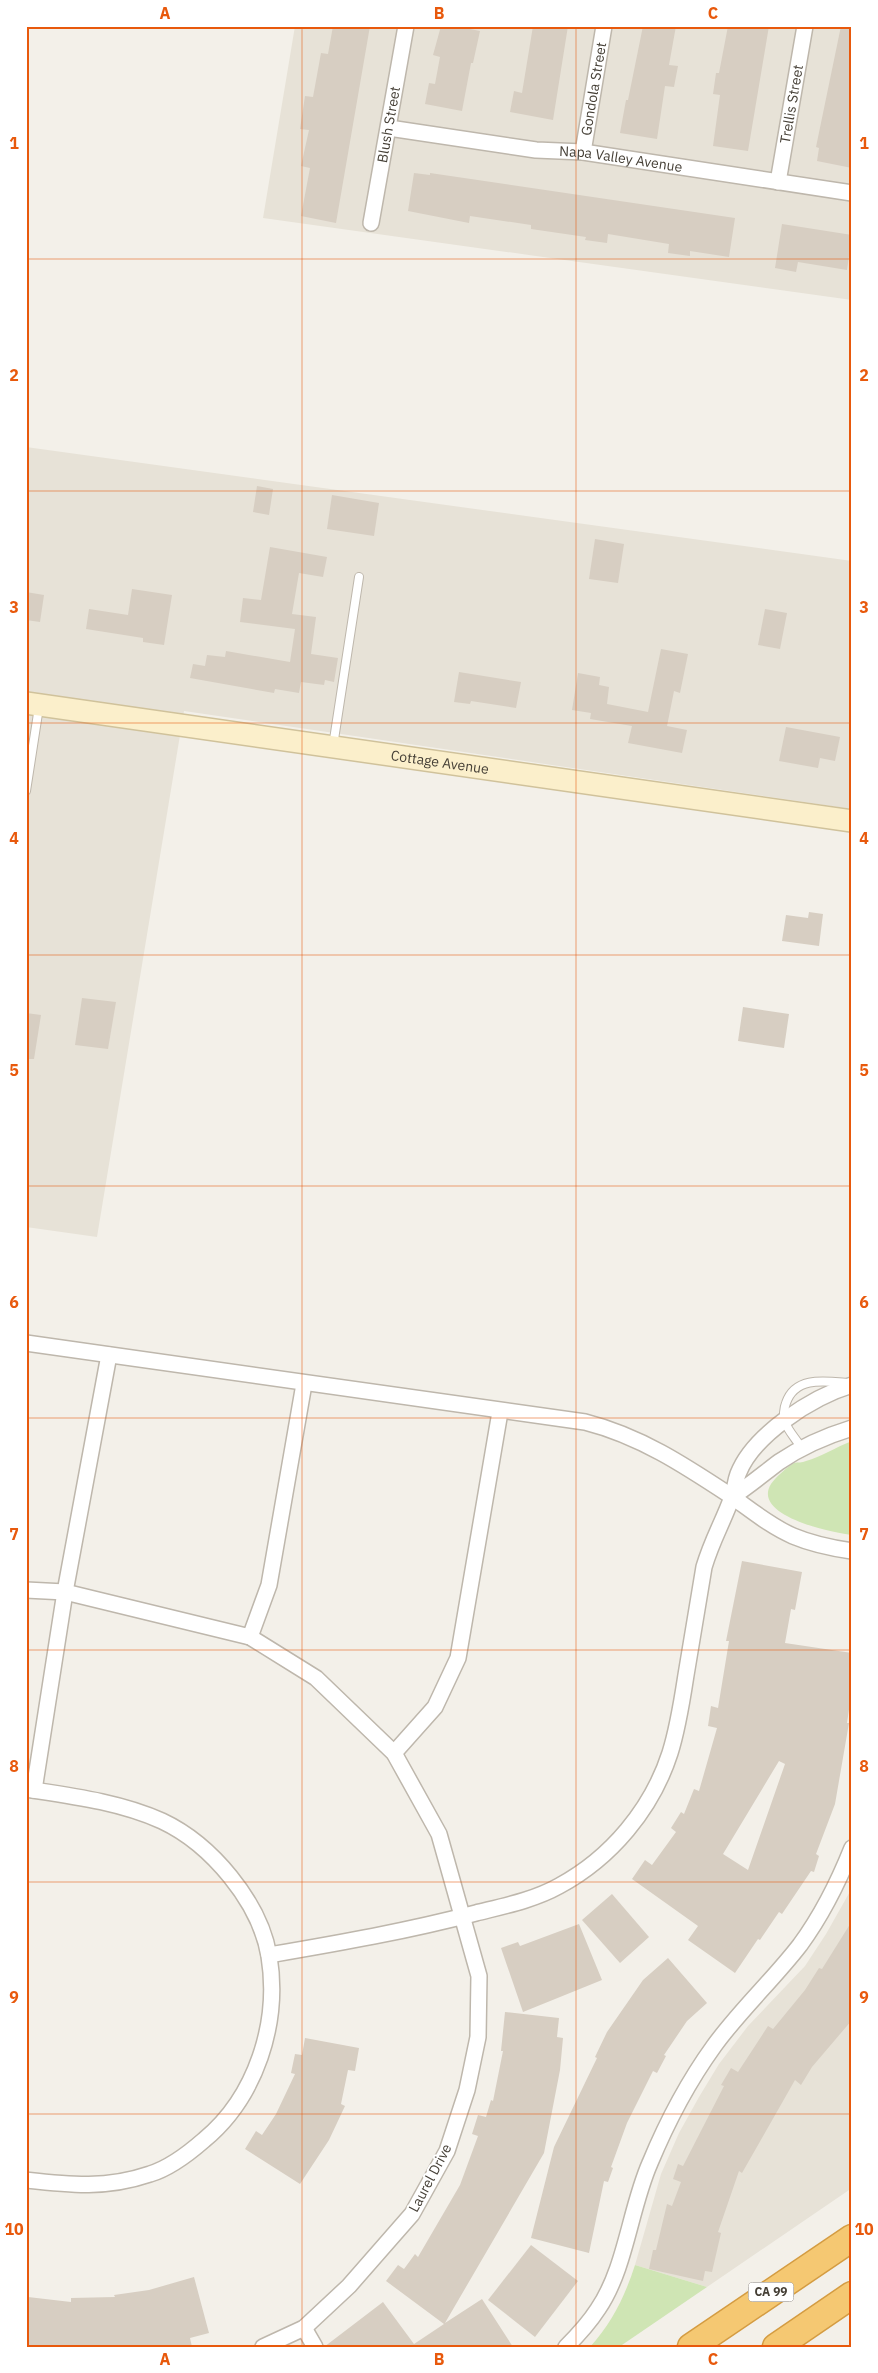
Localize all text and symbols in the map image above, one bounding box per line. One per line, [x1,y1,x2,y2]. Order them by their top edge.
text: A [160,3,171,23]
text: B [434,3,445,23]
text: C [708,3,718,23]
street label: Gondola Street [577,41,610,137]
street label: Trellis Street [776,63,807,145]
street label: Blush Street [373,85,404,164]
text: 1 [9,133,19,153]
text: 1 [859,133,869,153]
street label: Napa Valley Avenue [559,142,684,176]
text: 2 [9,365,19,385]
text: 2 [859,365,869,385]
text: 3 [9,597,19,617]
text: 3 [859,597,869,617]
street label: Cottage Avenue [390,746,490,778]
text: 4 [9,828,19,848]
text: 4 [859,828,869,848]
text: 5 [9,1060,19,1080]
text: 5 [859,1060,869,1080]
text: 6 [9,1292,19,1312]
text: 6 [859,1292,869,1312]
text: 7 [9,1524,19,1544]
text: 7 [859,1524,869,1544]
text: 8 [9,1756,19,1776]
text: 8 [859,1756,869,1776]
text: 9 [9,1987,19,2007]
text: 9 [859,1987,869,2007]
street label: Laurel Drive [404,2140,456,2215]
text: 10 [4,2219,24,2239]
text: 10 [854,2219,874,2239]
road number: CA 99 [748,2282,794,2302]
text: A [160,2349,171,2369]
text: B [434,2349,445,2369]
text: C [708,2349,718,2369]

